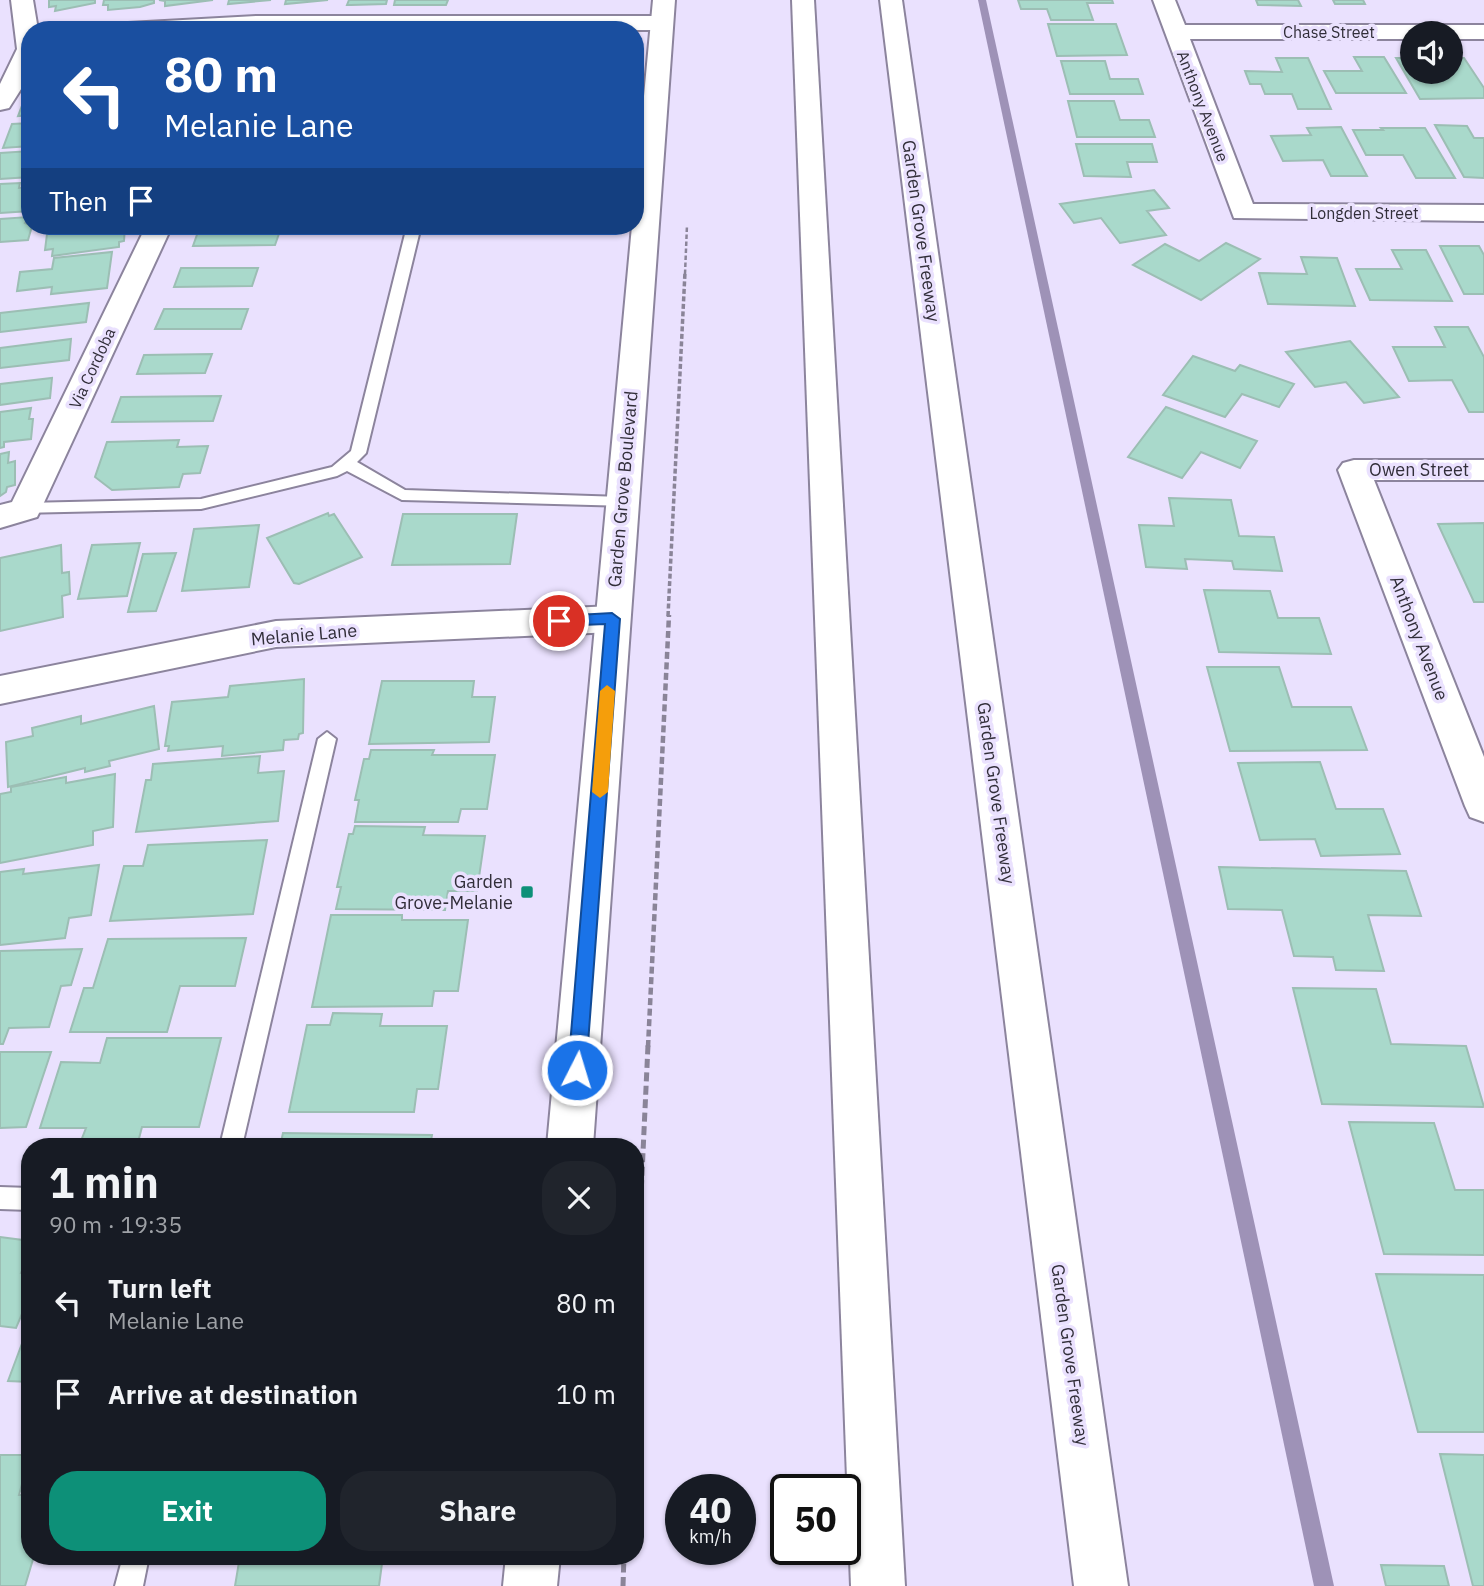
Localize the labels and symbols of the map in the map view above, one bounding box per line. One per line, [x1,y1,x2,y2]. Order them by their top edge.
street label: Chase Street [1283,22,1375,42]
street label: Anthony Avenue [1173,48,1233,164]
street label: Garden Grove Freeway [897,139,946,323]
street label: Longden Street [1309,203,1419,223]
street label: Via Cordoba [65,324,120,412]
street label: Garden Grove Boulevard [602,390,643,588]
street label: Owen Street [1369,458,1469,481]
street label: Anthony Avenue [1385,572,1454,704]
pin [529,591,589,651]
street label: Melanie Lane [250,618,358,651]
street label: Garden Grove Freeway [972,701,1021,885]
place label: Garden Grove-Melanie [394,870,513,914]
marker: Garden Grove-Melanie [519,884,535,900]
position arrow [540,1033,614,1107]
street label: Garden Grove Freeway [1046,1263,1095,1447]
speed limit sign: 50 [770,1474,861,1565]

